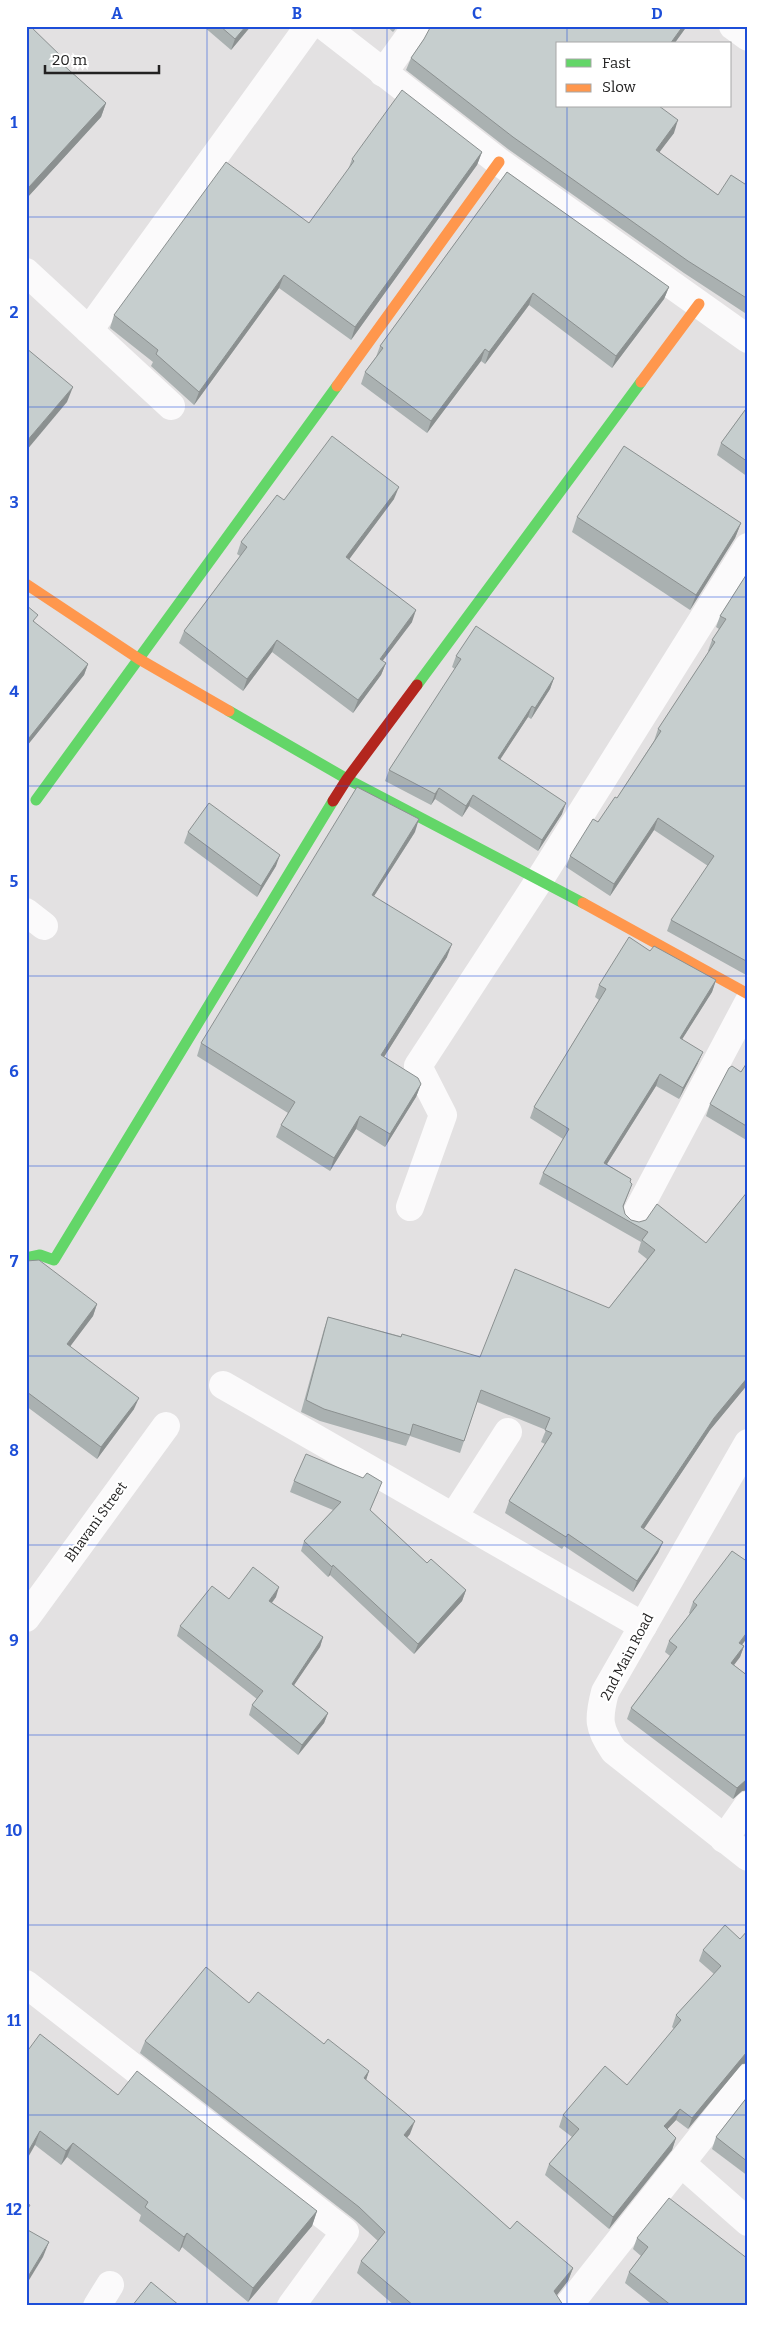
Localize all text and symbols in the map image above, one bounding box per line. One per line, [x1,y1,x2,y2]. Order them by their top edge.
text: A [111,4,123,23]
text: B [292,4,302,23]
text: C [472,4,482,23]
text: D [651,4,663,23]
scale bar [45,42,159,74]
legend [556,42,732,108]
text: 20 m [52,51,88,69]
text: Fast [602,54,631,72]
text: Slow [602,78,637,96]
text: 1 [11,113,18,132]
text: 2 [9,303,19,322]
text: 3 [9,493,19,512]
text: 4 [9,682,19,701]
text: 5 [10,872,19,891]
text: 6 [9,1062,19,1081]
text: 7 [10,1252,19,1271]
text: 8 [9,1441,19,1460]
street label: Bhavani Street [61,1479,131,1565]
street label: 2nd Main Road [597,1611,657,1703]
text: 9 [9,1631,19,1650]
text: 10 [5,1821,23,1840]
text: 11 [7,2011,21,2030]
text: 12 [6,2200,22,2219]

